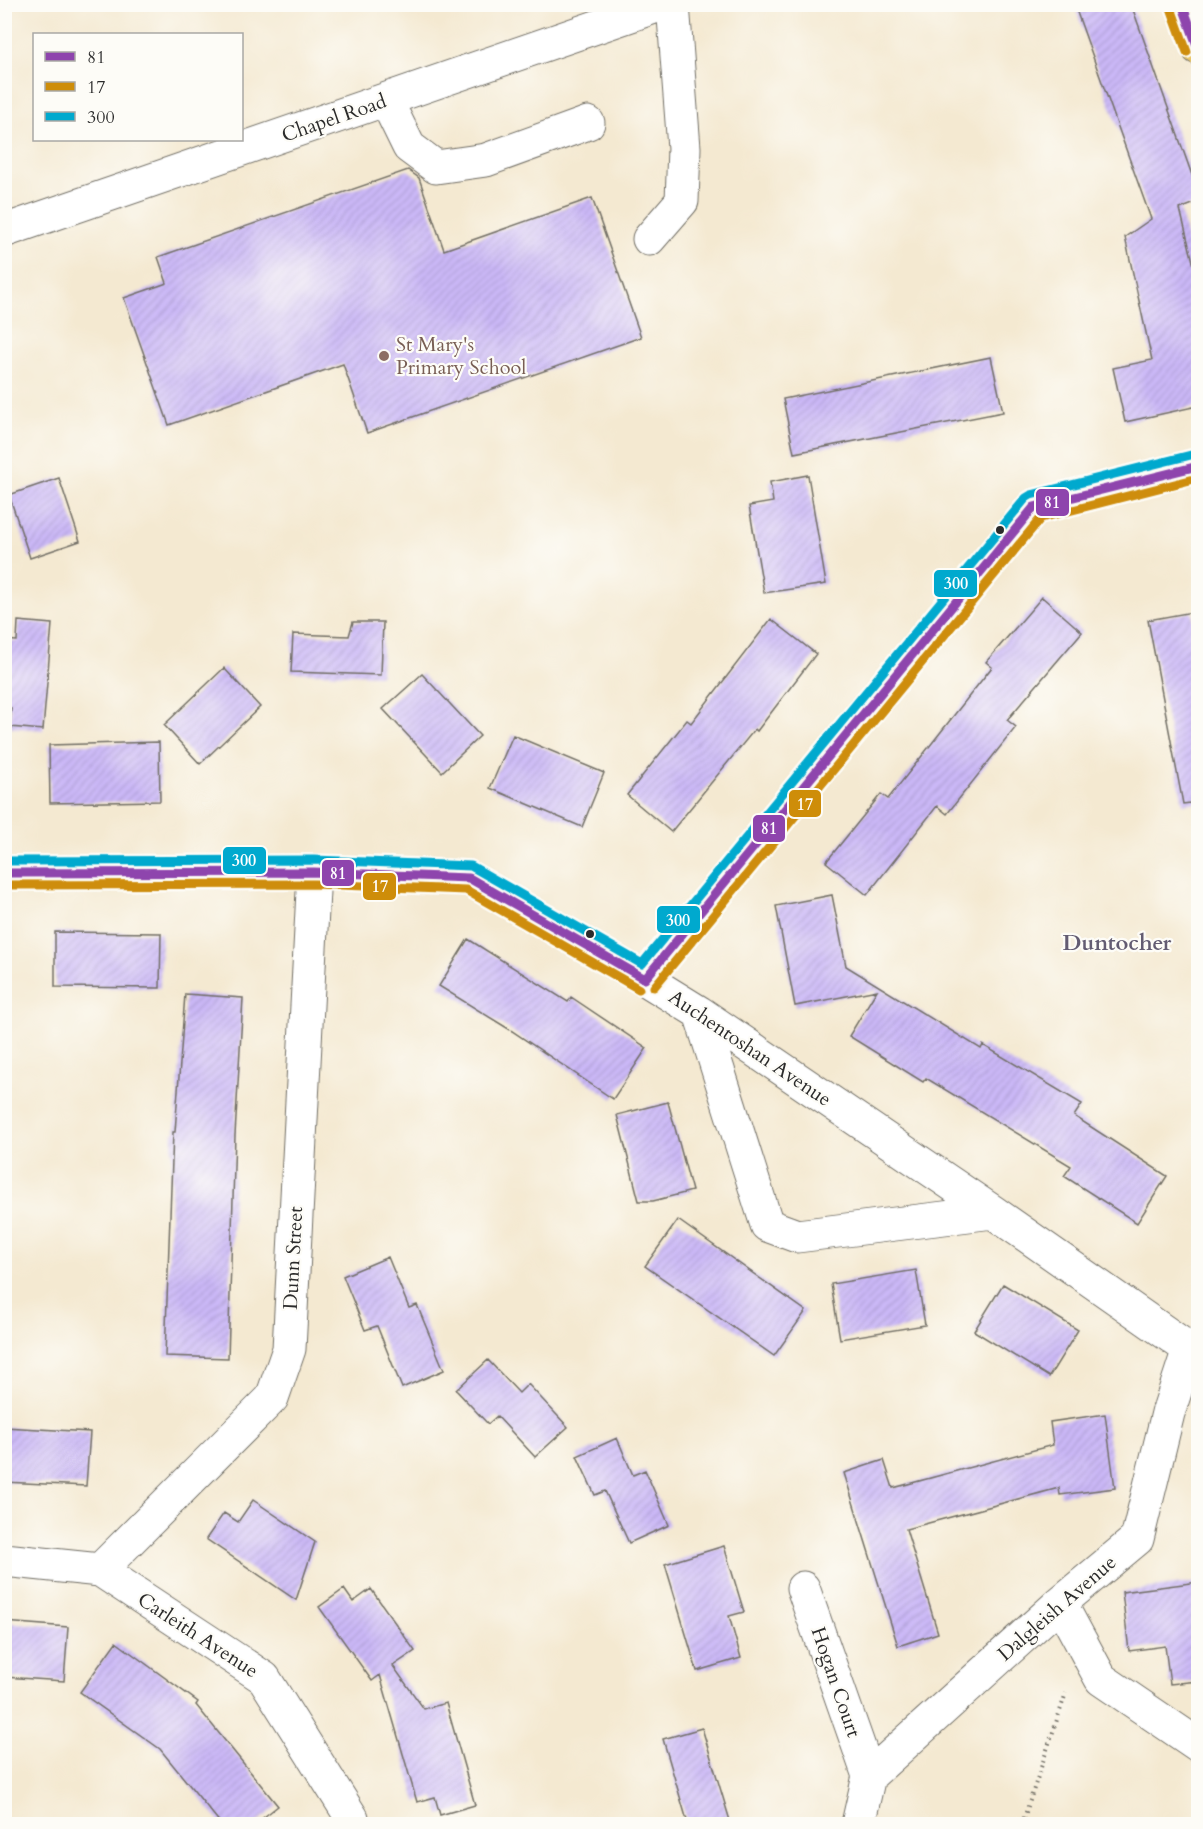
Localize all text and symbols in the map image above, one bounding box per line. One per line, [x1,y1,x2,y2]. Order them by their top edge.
legend [33,33,243,141]
text: 81 [87,45,105,70]
text: 17 [87,75,105,100]
street label: Chapel Road [278,87,390,149]
text: 300 [87,105,115,130]
place label: St Mary's Primary School [396,331,526,381]
marker: St Mary's Primary School [377,349,391,363]
line badge: 81 [1035,488,1070,517]
text: 81 [1044,492,1060,514]
unlabelled marker [994,524,1006,536]
line badge: 300 [933,569,978,598]
text: 300 [944,573,968,595]
line badge: 17 [788,789,822,818]
text: 17 [797,794,813,816]
line badge: 81 [752,814,786,843]
text: 81 [761,818,777,840]
line badge: 300 [222,846,267,875]
text: 300 [232,850,256,872]
line badge: 81 [321,859,355,887]
text: 81 [330,863,346,885]
line badge: 17 [362,872,397,901]
text: 17 [372,876,388,898]
line badge: 300 [656,905,701,934]
text: 300 [666,910,690,932]
unlabelled marker [584,928,596,940]
district label: Duntocher [1063,928,1172,958]
street label: Auchentoshan Avenue [663,983,837,1113]
street label: Dunn Street [277,1205,309,1310]
street label: Dalgleish Avenue [992,1549,1122,1667]
street label: Carleith Avenue [133,1586,263,1684]
street label: Hogan Court [805,1623,868,1741]

